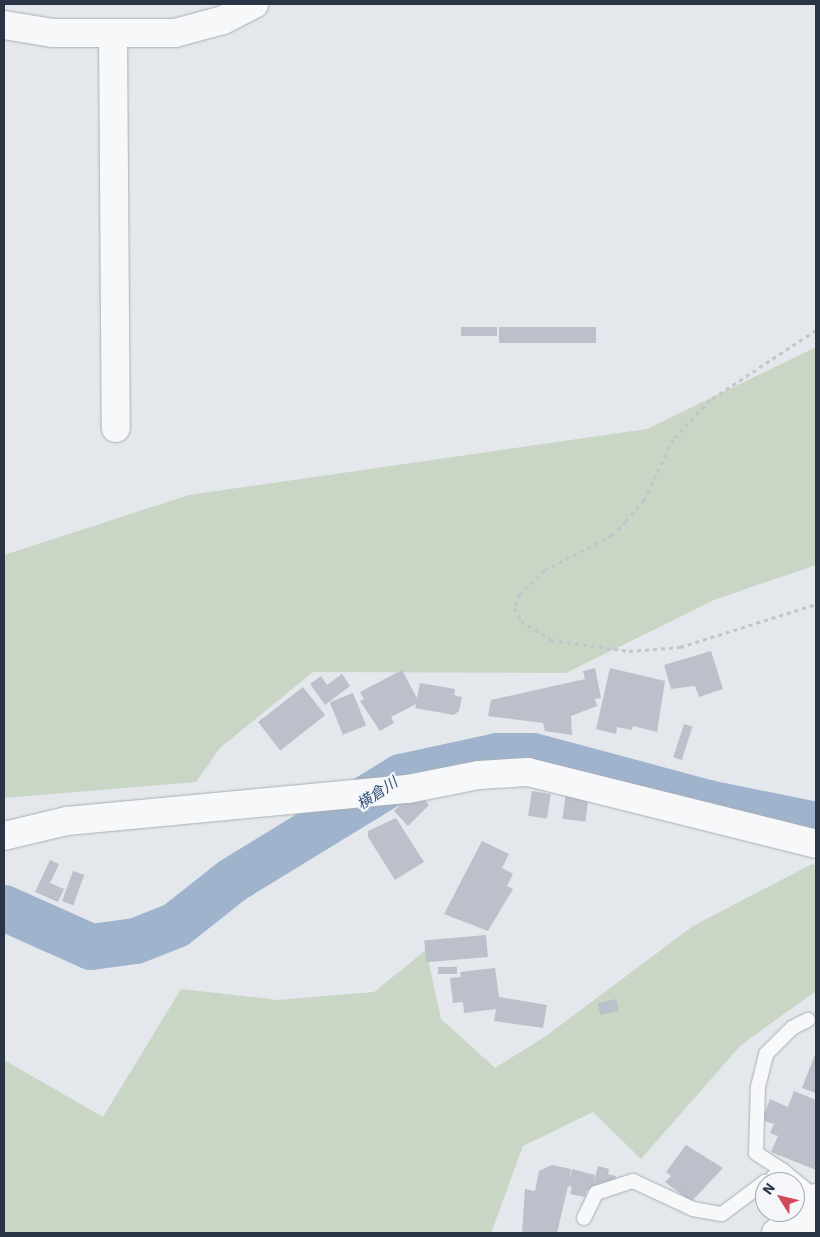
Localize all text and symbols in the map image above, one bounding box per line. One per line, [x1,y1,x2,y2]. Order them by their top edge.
water label: 横倉川 [353,773,401,813]
north arrow [755,1172,805,1222]
text: N [758,1179,779,1198]

